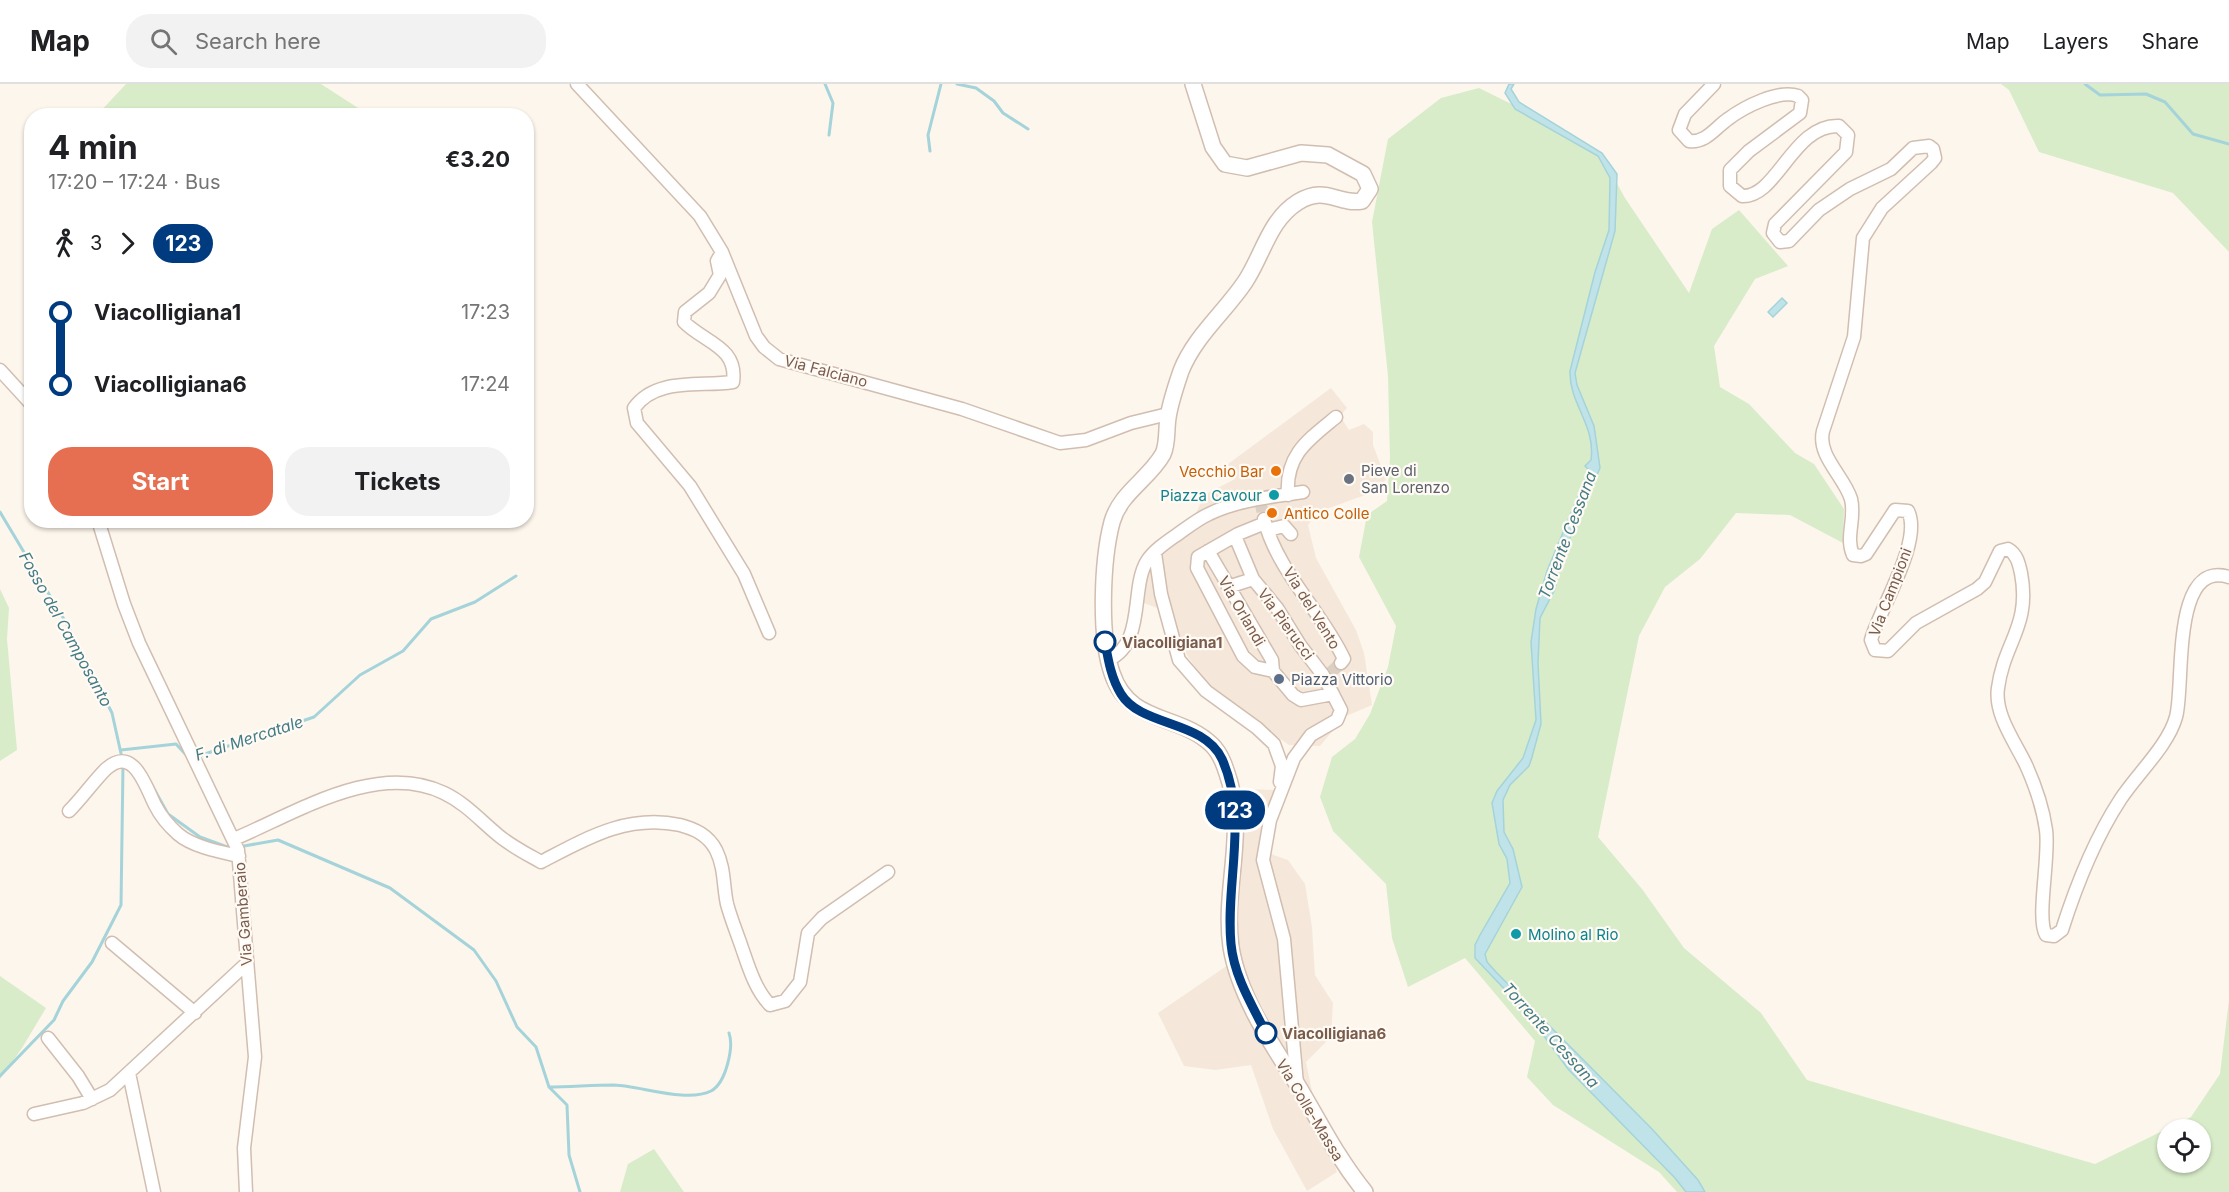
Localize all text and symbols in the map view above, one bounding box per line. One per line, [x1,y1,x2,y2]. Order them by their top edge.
search box [126,14,546,68]
text: Map [30,24,90,58]
icon: search [147,25,180,58]
text: Search here [195,28,321,54]
text: Map [1966,29,2010,54]
text: Layers [2043,29,2109,54]
text: Share [2142,29,2199,54]
text: 4 min [48,127,138,167]
text: €3.20 [445,146,510,172]
text: 17:20 – 17:24 · Bus [48,170,220,194]
icon: walk [48,227,81,260]
icon: forward [111,227,144,260]
text: 3 [90,231,102,255]
text: 123 [165,231,201,256]
text: Viacolligiana1 [94,299,241,325]
text: 17:23 [461,300,510,324]
street label: Via Falciano [782,351,870,391]
text: Viacolligiana6 [94,371,247,397]
text: 17:24 [461,372,510,396]
button: Start [48,447,273,516]
button: Tickets [285,447,510,516]
place label: Pieve di San Lorenzo [1361,461,1450,497]
place label: Vecchio Bar [1179,462,1264,481]
marker: Vecchio Bar [1269,464,1283,478]
water label: Torrente Cessana [1533,468,1601,602]
marker: Pieve di San Lorenzo [1342,472,1356,486]
place label: Piazza Cavour [1160,486,1262,505]
marker: Piazza Cavour [1267,488,1281,502]
place label: Antico Colle [1284,504,1370,523]
marker: Antico Colle [1265,506,1279,520]
street label: Via Campioni [1864,545,1916,639]
water label: Fosso del Camposanto [15,548,117,710]
street label: Via del Vento [1279,563,1345,653]
street label: Via Orlandi [1214,573,1270,649]
street label: Via Pierucci [1254,584,1318,664]
marker: Viacolligiana1 [1094,631,1116,653]
place label: Viacolligiana1 [1122,633,1222,652]
place label: Piazza Vittorio [1291,670,1393,689]
marker: Piazza Vittorio [1272,672,1286,686]
water label: F. di Mercatale [192,711,306,765]
line badge: 123 [1200,790,1270,830]
text: 123 [1217,798,1253,823]
street label: Via Gamberaio [230,861,256,967]
place label: Molino al Rio [1528,925,1618,944]
marker: Molino al Rio [1509,927,1523,941]
water label: Torrente Cessana [1498,978,1604,1092]
marker: Viacolligiana6 [1255,1022,1277,1044]
place label: Viacolligiana6 [1282,1024,1386,1043]
street label: Via Colle-Massa [1272,1056,1348,1164]
map controls [2157,1119,2211,1173]
button: locate [2157,1119,2211,1173]

